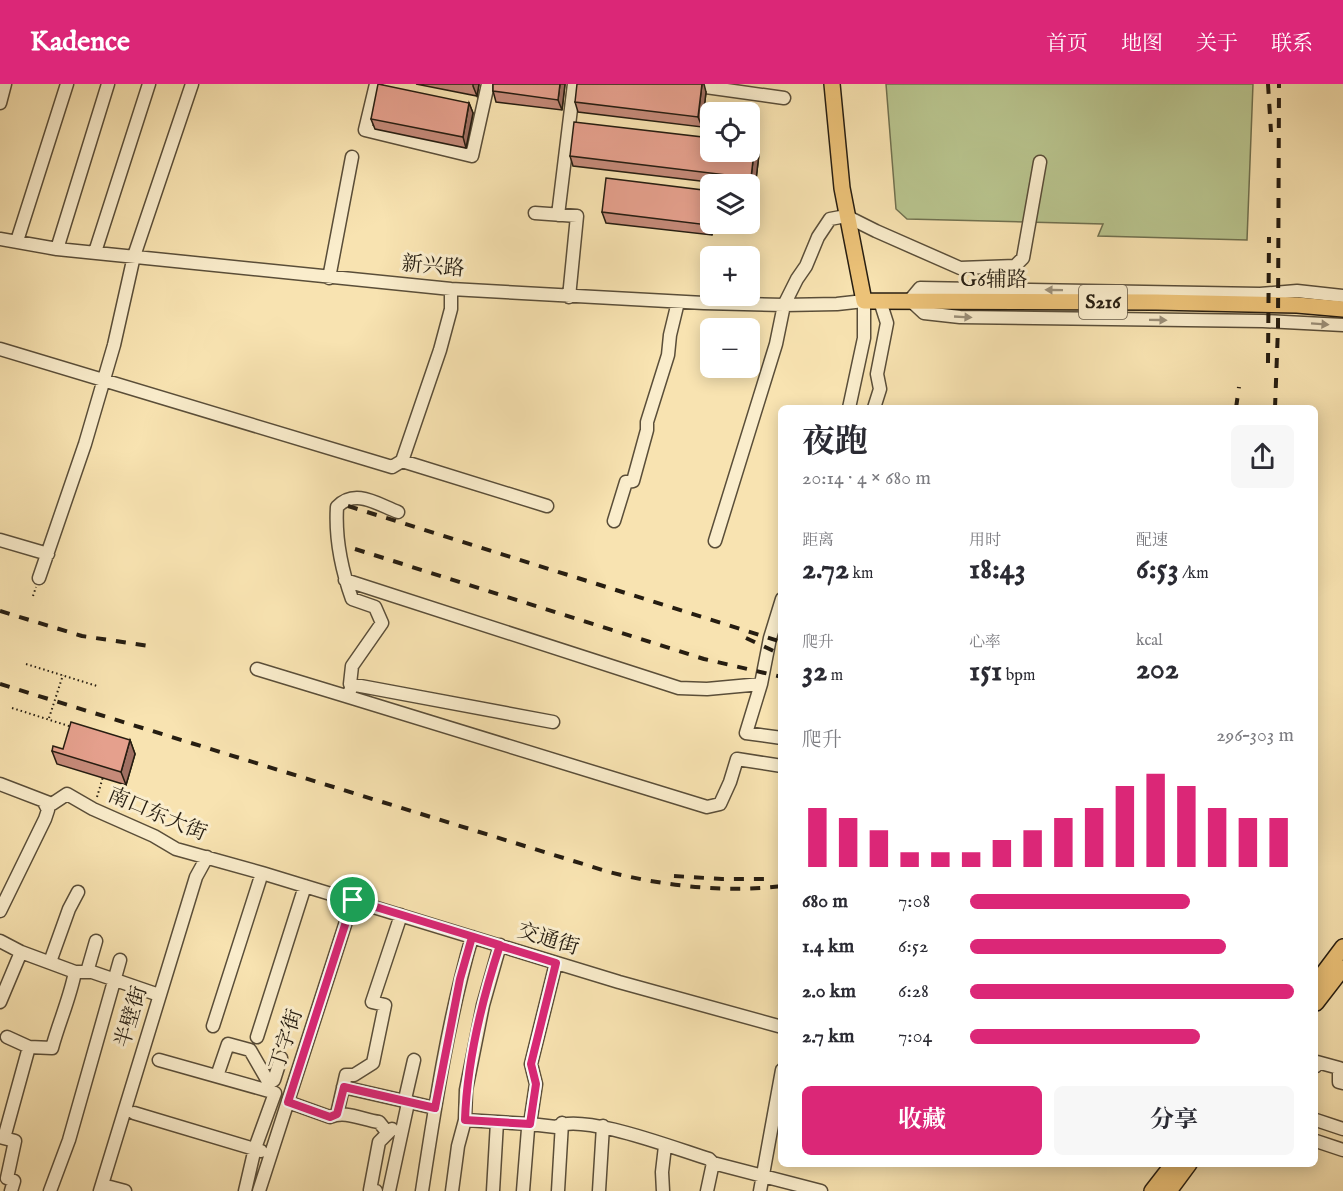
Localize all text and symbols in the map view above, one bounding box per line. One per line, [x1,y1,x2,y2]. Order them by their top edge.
text: Kadence [30,25,130,60]
text: 首页 [1046,31,1088,58]
text: 地图 [1121,31,1163,58]
text: 关于 [1196,31,1238,58]
text: 联系 [1271,31,1313,58]
map controls [700,102,760,378]
button: locate [700,102,760,162]
button: layers [700,174,760,234]
button: + [700,246,760,306]
street label: 新兴路 [400,251,466,283]
street label: G6辅路 [960,267,1028,294]
road number: S216 [1079,285,1127,319]
one-way arrow [1045,286,1064,295]
one-way arrow [954,312,973,321]
one-way arrow [1149,315,1168,325]
button: − [700,318,760,378]
one-way arrow [1310,319,1329,328]
text: 夜跑 [802,422,868,464]
button: share [1231,425,1294,488]
text: 20:14 · 4 × 680 m [802,466,931,491]
text: 距离 [802,531,834,551]
text: 用时 [969,531,1001,551]
text: 配速 [1136,531,1168,551]
text: 2.72 [802,551,849,589]
text: 18:43 [969,551,1026,589]
text: 6:53 [1136,551,1179,589]
text: km [849,564,873,584]
text: /km [1179,564,1209,584]
text: kcal [1136,631,1163,651]
text: 爬升 [802,633,834,653]
text: 心率 [969,633,1001,653]
text: 202 [1136,651,1179,689]
text: 32 [802,653,827,691]
text: 151 [969,653,1002,691]
text: m [827,666,843,686]
text: bpm [1002,666,1035,686]
text: 296–303 m [1216,723,1294,748]
text: 爬升 [802,728,842,753]
street label: 南口东大街 [103,782,211,848]
pin [327,874,378,925]
icon: arrive [336,883,369,916]
text: 680 m [802,889,848,914]
text: 7:08 [898,889,930,914]
street label: 交通街 [514,918,582,962]
text: 1.4 km [802,934,854,959]
text: 6:52 [898,934,928,959]
text: 2.0 km [802,979,856,1004]
text: 6:28 [898,979,929,1004]
street label: 半壁街 [110,983,154,1051]
street label: 丁字街 [264,1006,310,1074]
text: 2.7 km [802,1024,855,1049]
text: 7:04 [898,1024,932,1049]
button: 收藏 [802,1086,1042,1155]
button: 分享 [1054,1086,1294,1155]

